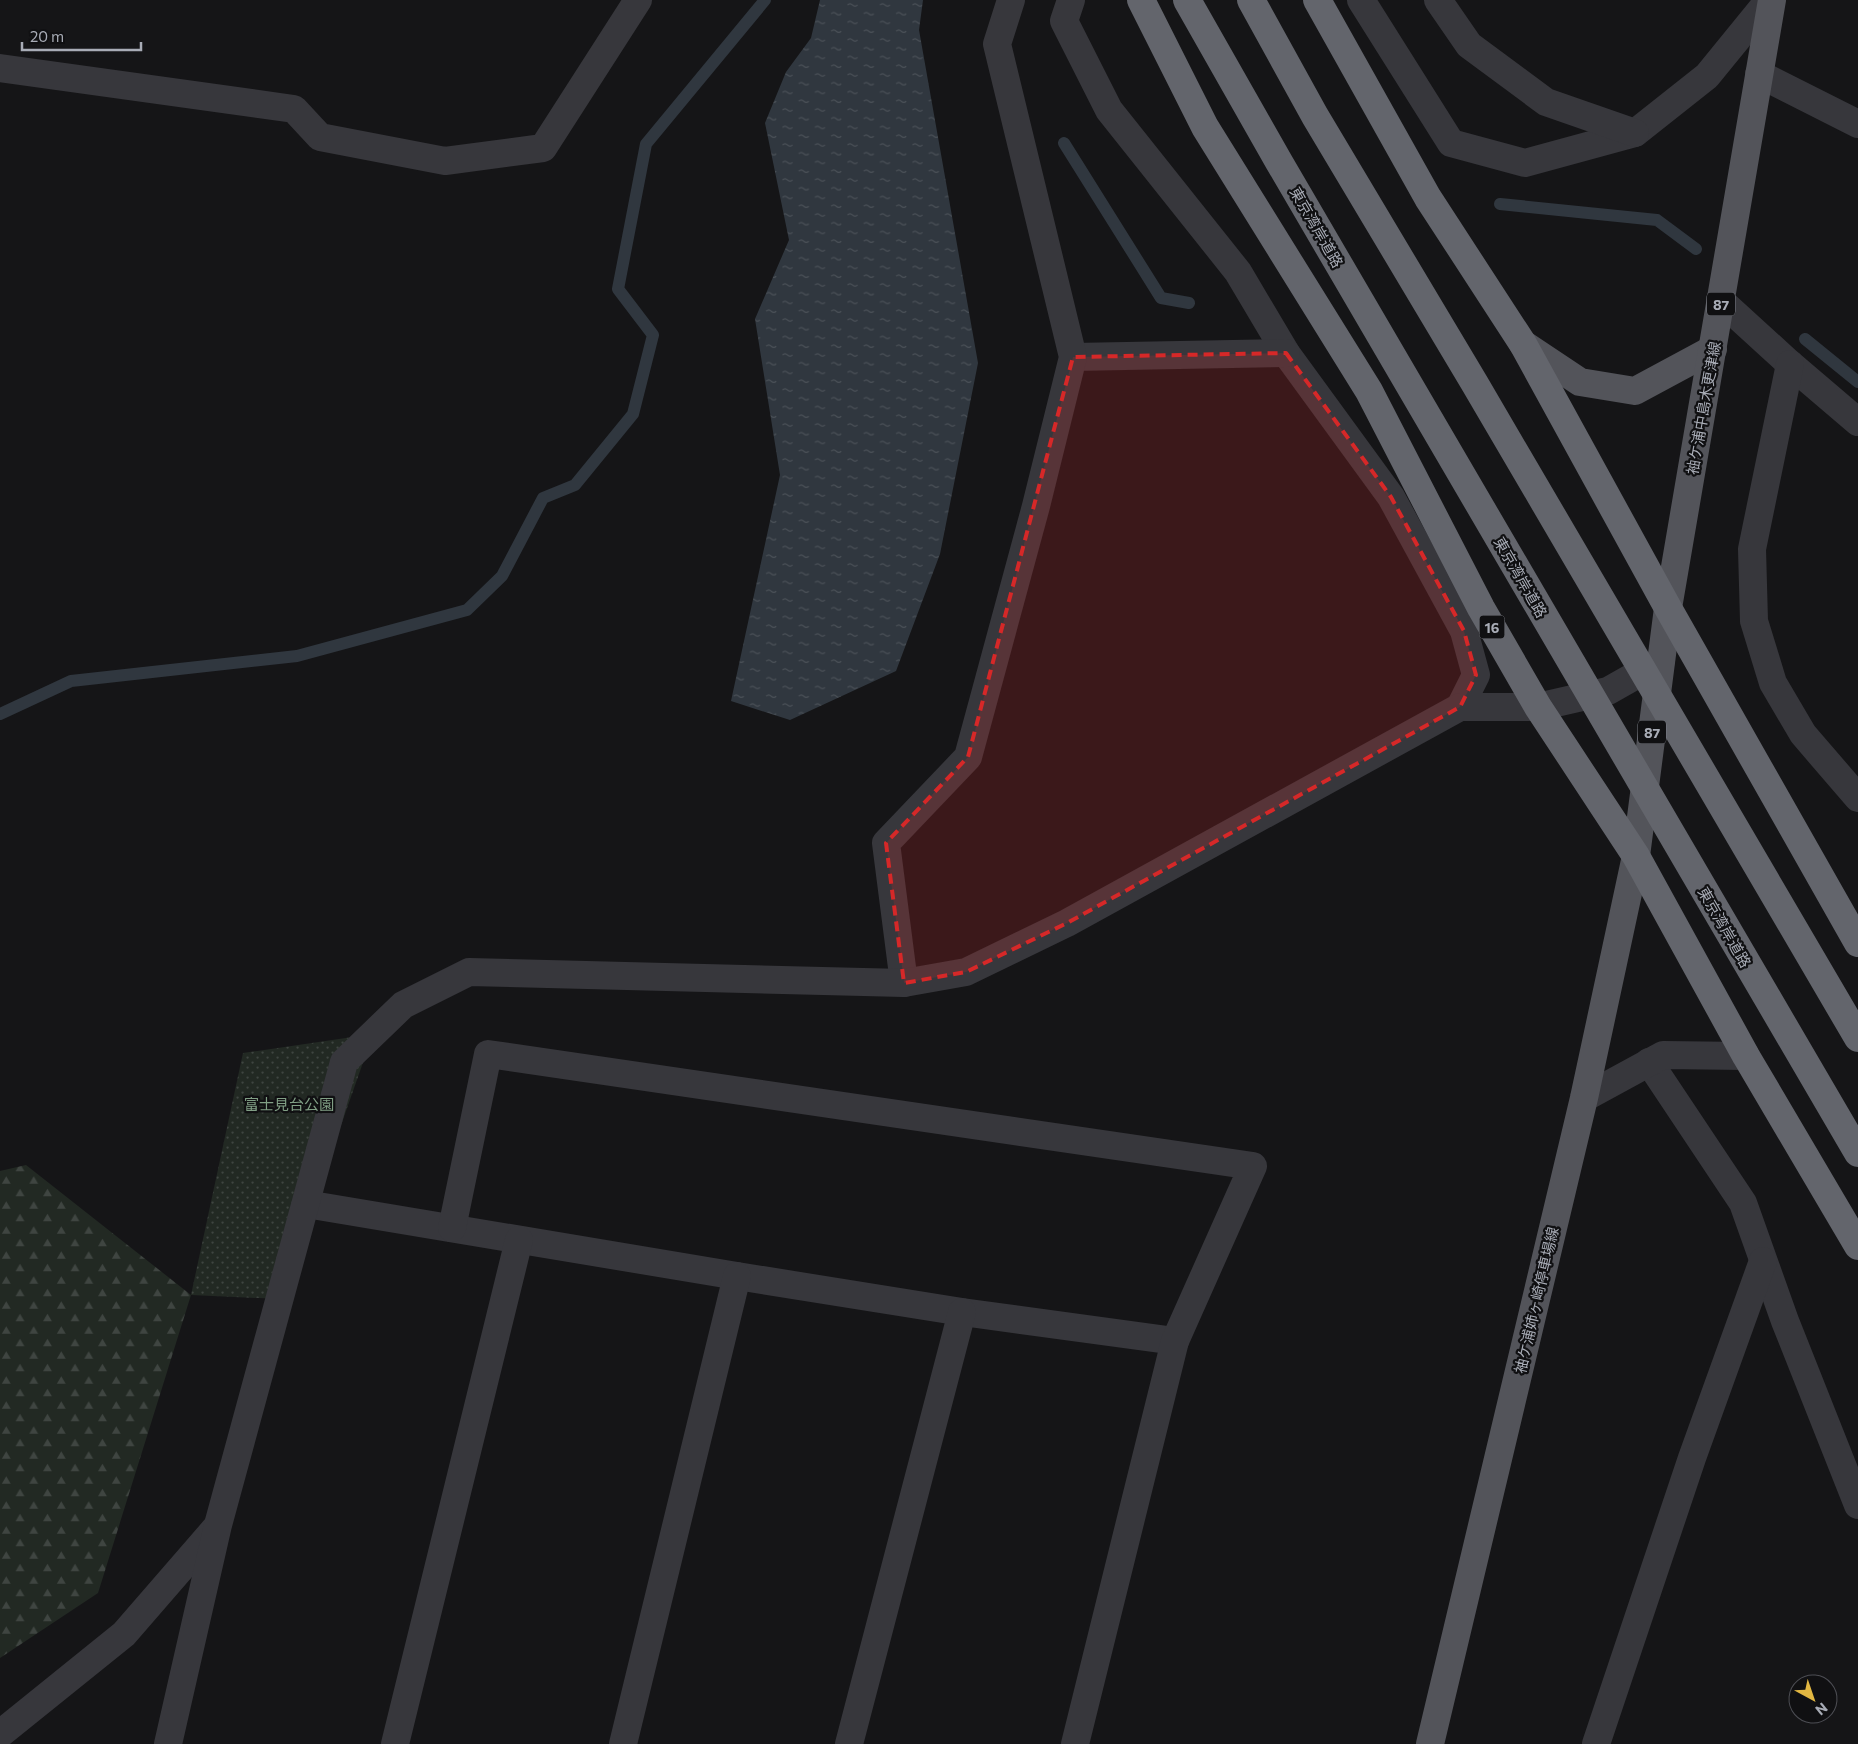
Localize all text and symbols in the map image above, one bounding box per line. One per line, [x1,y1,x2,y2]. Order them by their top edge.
scale bar [22,20,141,52]
text: 20 m [30,27,64,45]
street label: 東京湾岸道路 [1287,184,1347,270]
road number: 87 [1707,292,1735,316]
street label: 袖ケ浦中島木更津線 [1682,340,1724,476]
street label: 東京湾岸道路 [1491,534,1551,620]
road number: 16 [1480,616,1504,638]
road number: 87 [1638,720,1666,744]
street label: 東京湾岸道路 [1695,884,1755,970]
park label: 富士見台公園 [244,1095,334,1113]
street label: 袖ケ浦姉ヶ崎停車場線 [1510,1225,1562,1375]
north arrow [1788,1674,1838,1724]
text: N [1812,1699,1831,1719]

